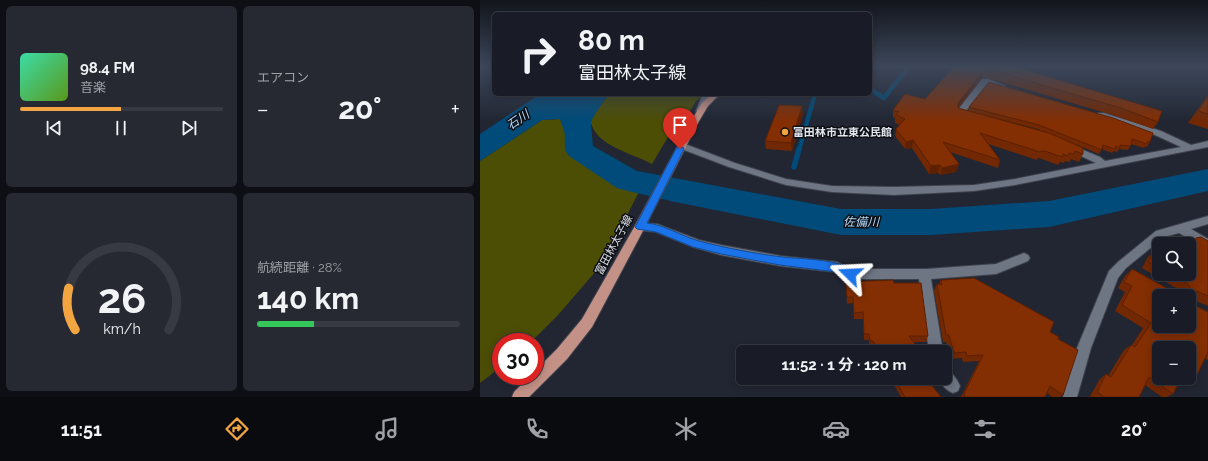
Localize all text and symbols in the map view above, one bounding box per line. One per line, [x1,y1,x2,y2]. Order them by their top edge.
text: 80 m [578,24,645,57]
icon: right [512,28,564,80]
text: 98.4 FM [80,59,135,77]
text: 富田林太子線 [578,62,686,83]
text: エアコン [257,70,309,85]
text: 音楽 [80,80,106,95]
text: 20° [338,91,382,126]
text: − [257,96,269,122]
text: + [451,96,460,122]
water label: 石川 [504,106,534,133]
pin [663,108,697,149]
icon: arrive [669,114,691,136]
icon: previous [43,117,65,139]
icon: pause [110,117,132,139]
icon: next [178,117,200,139]
place label: 富田林市立東公民館 [793,126,892,139]
marker: 富田林市立東公民館 [780,127,790,137]
street label: 富田林太子線 [593,213,635,277]
water label: 佐備川 [843,215,881,229]
map controls [1152,237,1196,385]
button: search [1152,237,1196,281]
position arrow [829,253,871,295]
text: 航続距離 · 28% [257,260,342,275]
text: 26 [97,274,146,323]
text: 140 km [257,281,359,316]
button: + [1152,289,1196,333]
text: km/h [103,320,140,336]
speed limit sign: 30 [492,333,544,385]
button: − [1152,341,1196,385]
text: 11:52 · 1 分 · 120 m [781,356,907,374]
icon: directions [223,415,251,443]
icon: music [373,415,401,443]
icon: phone [523,415,551,443]
icon: climate [672,415,700,443]
icon: car [822,415,850,443]
icon: filters [971,415,999,443]
text: 11:51 [61,419,102,440]
text: 20° [1121,419,1147,440]

